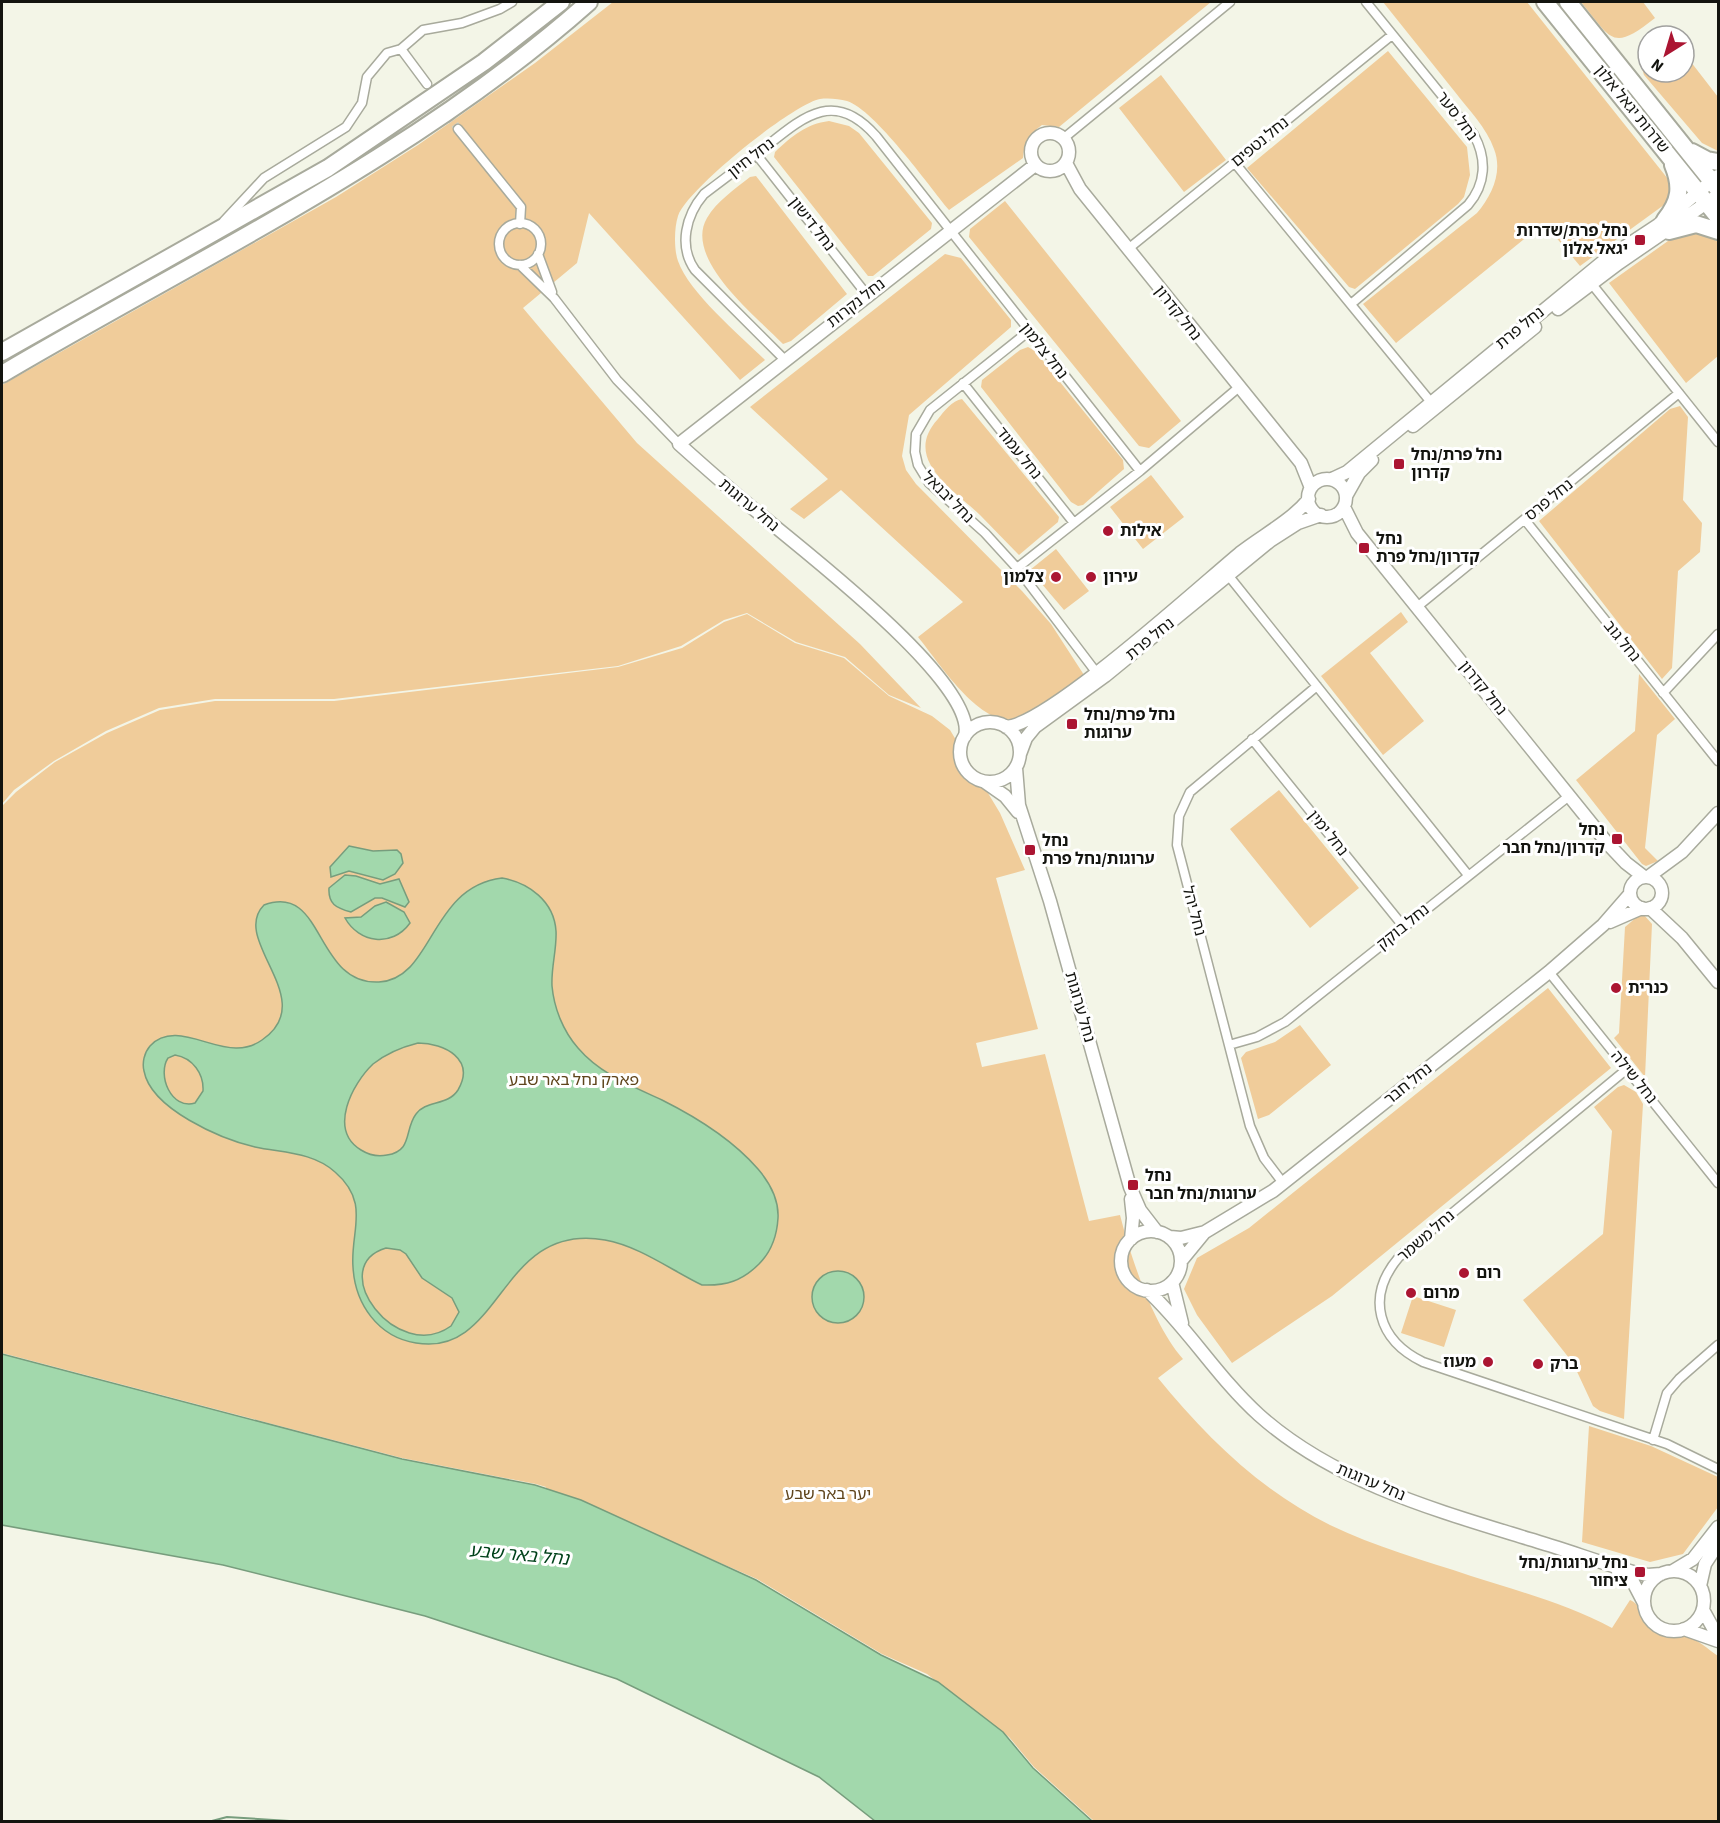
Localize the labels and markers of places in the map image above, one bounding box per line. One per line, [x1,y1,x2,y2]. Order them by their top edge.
place label: נחל פרת/שדרות יגאל אלון [1516,220,1628,260]
marker: נחל פרת/שדרות יגאל אלון [1633,233,1647,247]
place label: נחל פרת/נחל קדרון [1411,444,1502,484]
marker: נחל פרת/נחל קדרון [1392,457,1406,471]
place label: אילות [1120,520,1162,542]
marker: אילות [1101,524,1115,538]
place label: נחל קדרון/נחל פרת [1376,528,1480,568]
marker: נחל קדרון/נחל פרת [1357,541,1371,555]
place label: צלמון [1003,566,1044,588]
place label: עירון [1103,566,1138,588]
marker: צלמון [1049,570,1063,584]
marker: עירון [1084,570,1098,584]
place label: נחל פרת/נחל ערוגות [1084,704,1175,744]
marker: נחל פרת/נחל ערוגות [1065,717,1079,731]
place label: נחל קדרון/נחל חבר [1502,819,1606,859]
place label: נחל ערוגות/נחל פרת [1042,830,1155,870]
marker: נחל קדרון/נחל חבר [1610,832,1624,846]
marker: נחל ערוגות/נחל פרת [1023,843,1037,857]
place label: כנרית [1628,977,1668,999]
marker: כנרית [1609,981,1623,995]
place label: נחל ערוגות/נחל חבר [1145,1165,1257,1205]
marker: נחל ערוגות/נחל חבר [1126,1178,1140,1192]
place label: רום [1476,1262,1501,1284]
marker: רום [1457,1266,1471,1280]
place label: מרום [1423,1282,1459,1304]
marker: מרום [1404,1286,1418,1300]
place label: מעוז [1443,1351,1476,1373]
place label: ברק [1550,1353,1579,1375]
marker: מעוז [1481,1355,1495,1369]
marker: ברק [1531,1357,1545,1371]
place label: נחל ערוגות/נחל ציחור [1519,1552,1628,1592]
marker: נחל ערוגות/נחל ציחור [1633,1565,1647,1579]

